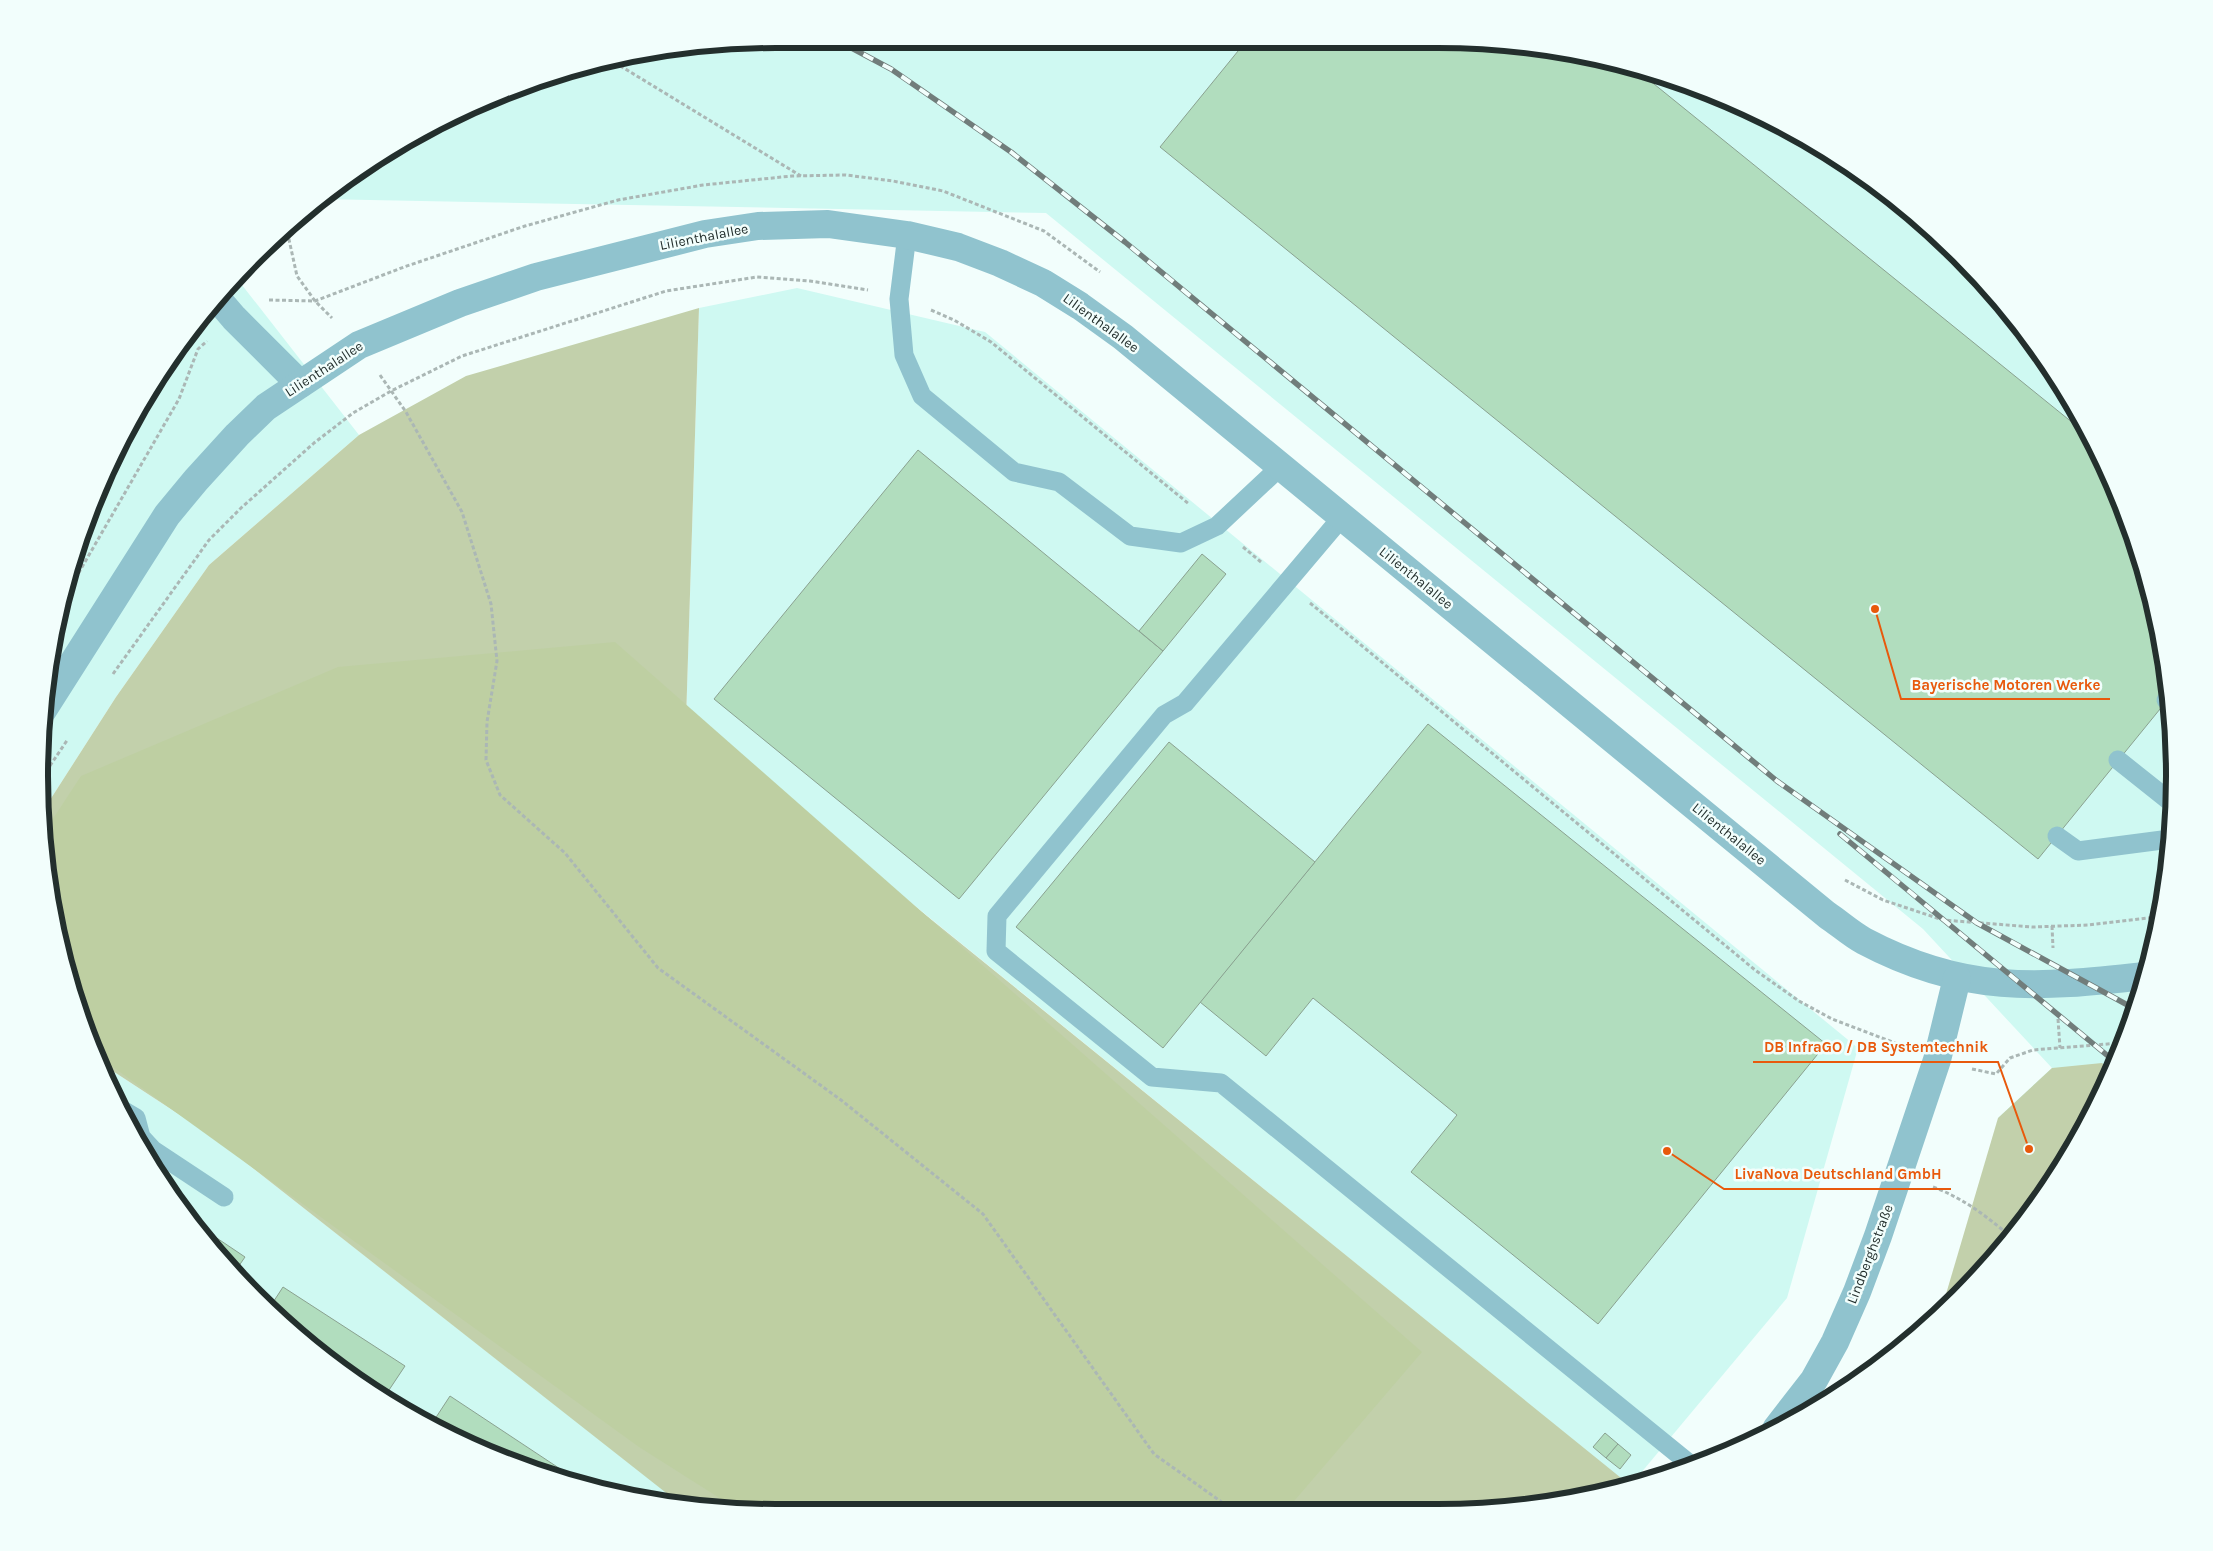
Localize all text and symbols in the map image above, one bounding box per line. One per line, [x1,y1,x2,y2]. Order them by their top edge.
street label: Lilienthalallee [658,220,750,254]
street label: Lilienthalallee [1060,290,1142,356]
street label: Lilienthalallee [282,337,366,401]
street label: Lilienthalallee [1376,543,1456,613]
callout: Bayerische Motoren Werke [1901,669,2110,699]
text: Bayerische Motoren Werke [1912,676,2101,694]
street label: Lilienthalallee [1689,799,1769,869]
callout: DB InfraGO / DB Systemtechnik [1753,1032,1998,1062]
text: DB InfraGO / DB Systemtechnik [1764,1038,1988,1056]
callout: LivaNova Deutschland GmbH [1724,1159,1951,1189]
text: LivaNova Deutschland GmbH [1734,1165,1942,1183]
street label: Lindberghstraße [1843,1202,1897,1306]

